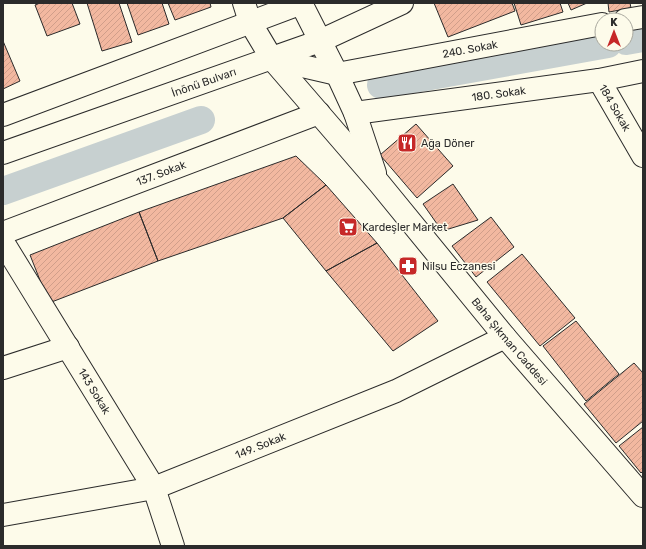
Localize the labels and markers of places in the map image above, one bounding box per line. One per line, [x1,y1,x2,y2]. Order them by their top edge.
restaurant icon: Ağa Döner [396,132,418,154]
place label: Ağa Döner [421,137,475,150]
supermarket icon: Kardeşler Market [337,216,359,238]
place label: Kardeşler Market [362,221,448,234]
pharmacy icon: Nilsu Eczanesi [397,255,419,277]
place label: Nilsu Eczanesi [422,260,495,273]

